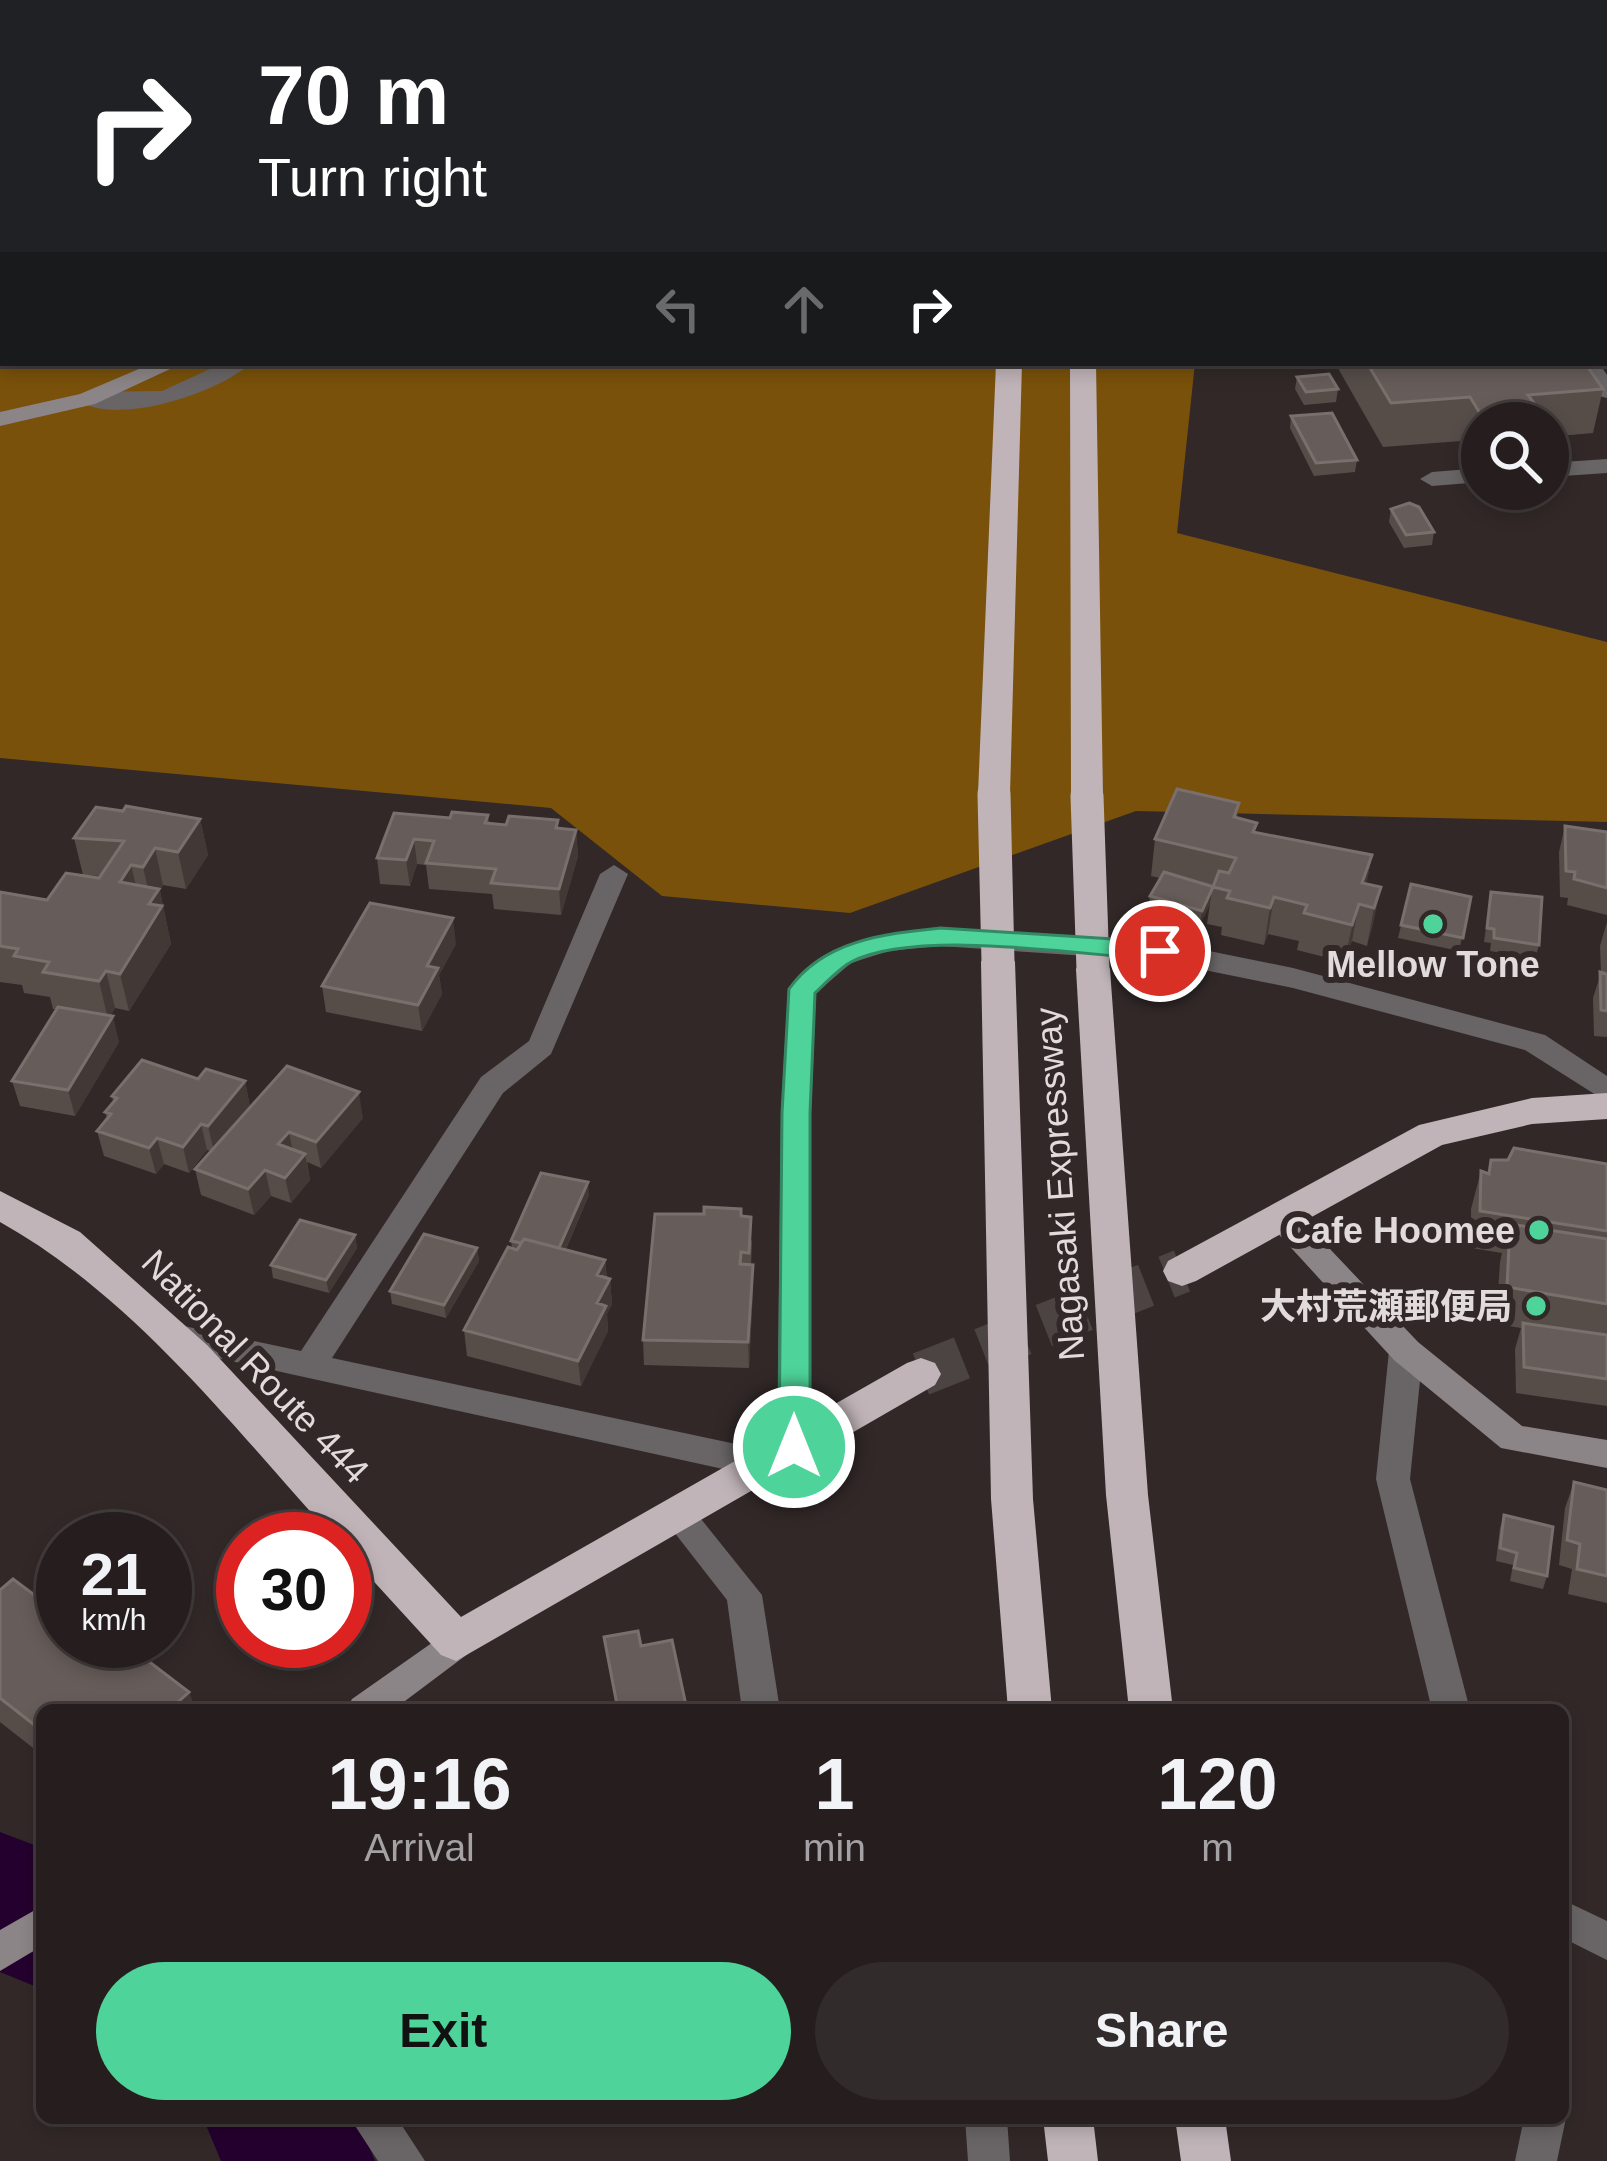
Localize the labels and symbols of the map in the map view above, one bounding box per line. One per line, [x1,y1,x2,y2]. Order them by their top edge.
pin [1109,900,1211,1002]
marker: Mellow Tone [1420,911,1446,937]
place label: Mellow Tone [1326,944,1540,985]
street label: Nagasaki Expressway [1027,1006,1092,1362]
place label: Cafe Hoomee [1285,1210,1515,1251]
marker: Cafe Hoomee [1526,1217,1552,1243]
street label: National Route 444 [134,1241,377,1491]
place label: 大村荒瀬郵便局 [1260,1286,1512,1327]
marker: 大村荒瀬郵便局 [1523,1293,1549,1319]
position arrow [731,1384,857,1510]
speed limit sign: 30 [216,1512,372,1668]

